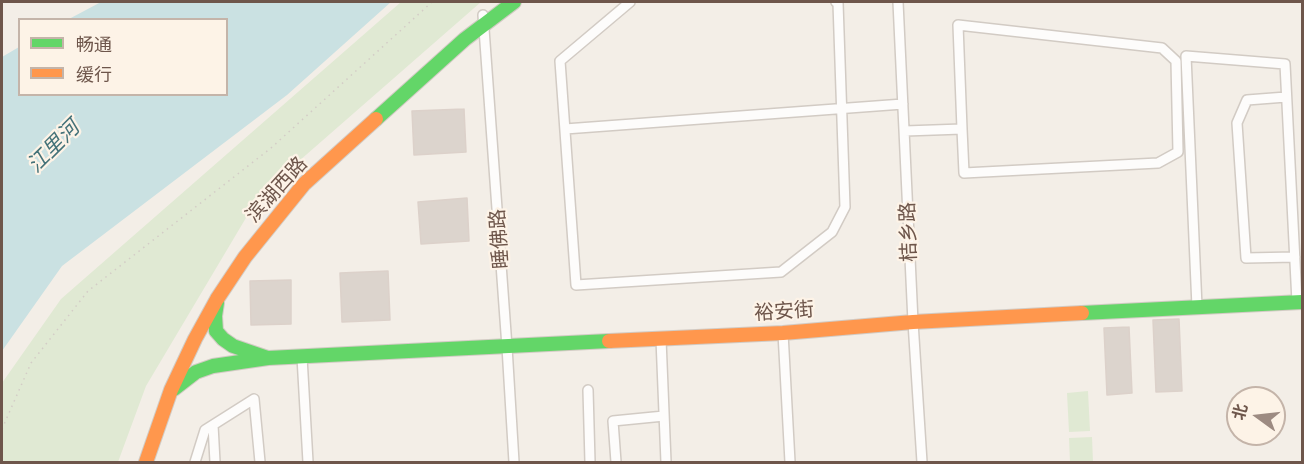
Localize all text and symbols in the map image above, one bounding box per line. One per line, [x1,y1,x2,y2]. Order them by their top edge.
legend [18,18,228,96]
text: 畅通 [76,34,112,56]
text: 缓行 [76,64,112,86]
water label: 江里河 [23,116,85,178]
street label: 滨湖西路 [241,152,313,228]
street label: 桔乡路 [896,202,922,262]
street label: 睡佛路 [486,208,514,270]
street label: 裕安街 [753,298,815,326]
north arrow [1226,386,1286,446]
text: 北 [1229,402,1251,422]

